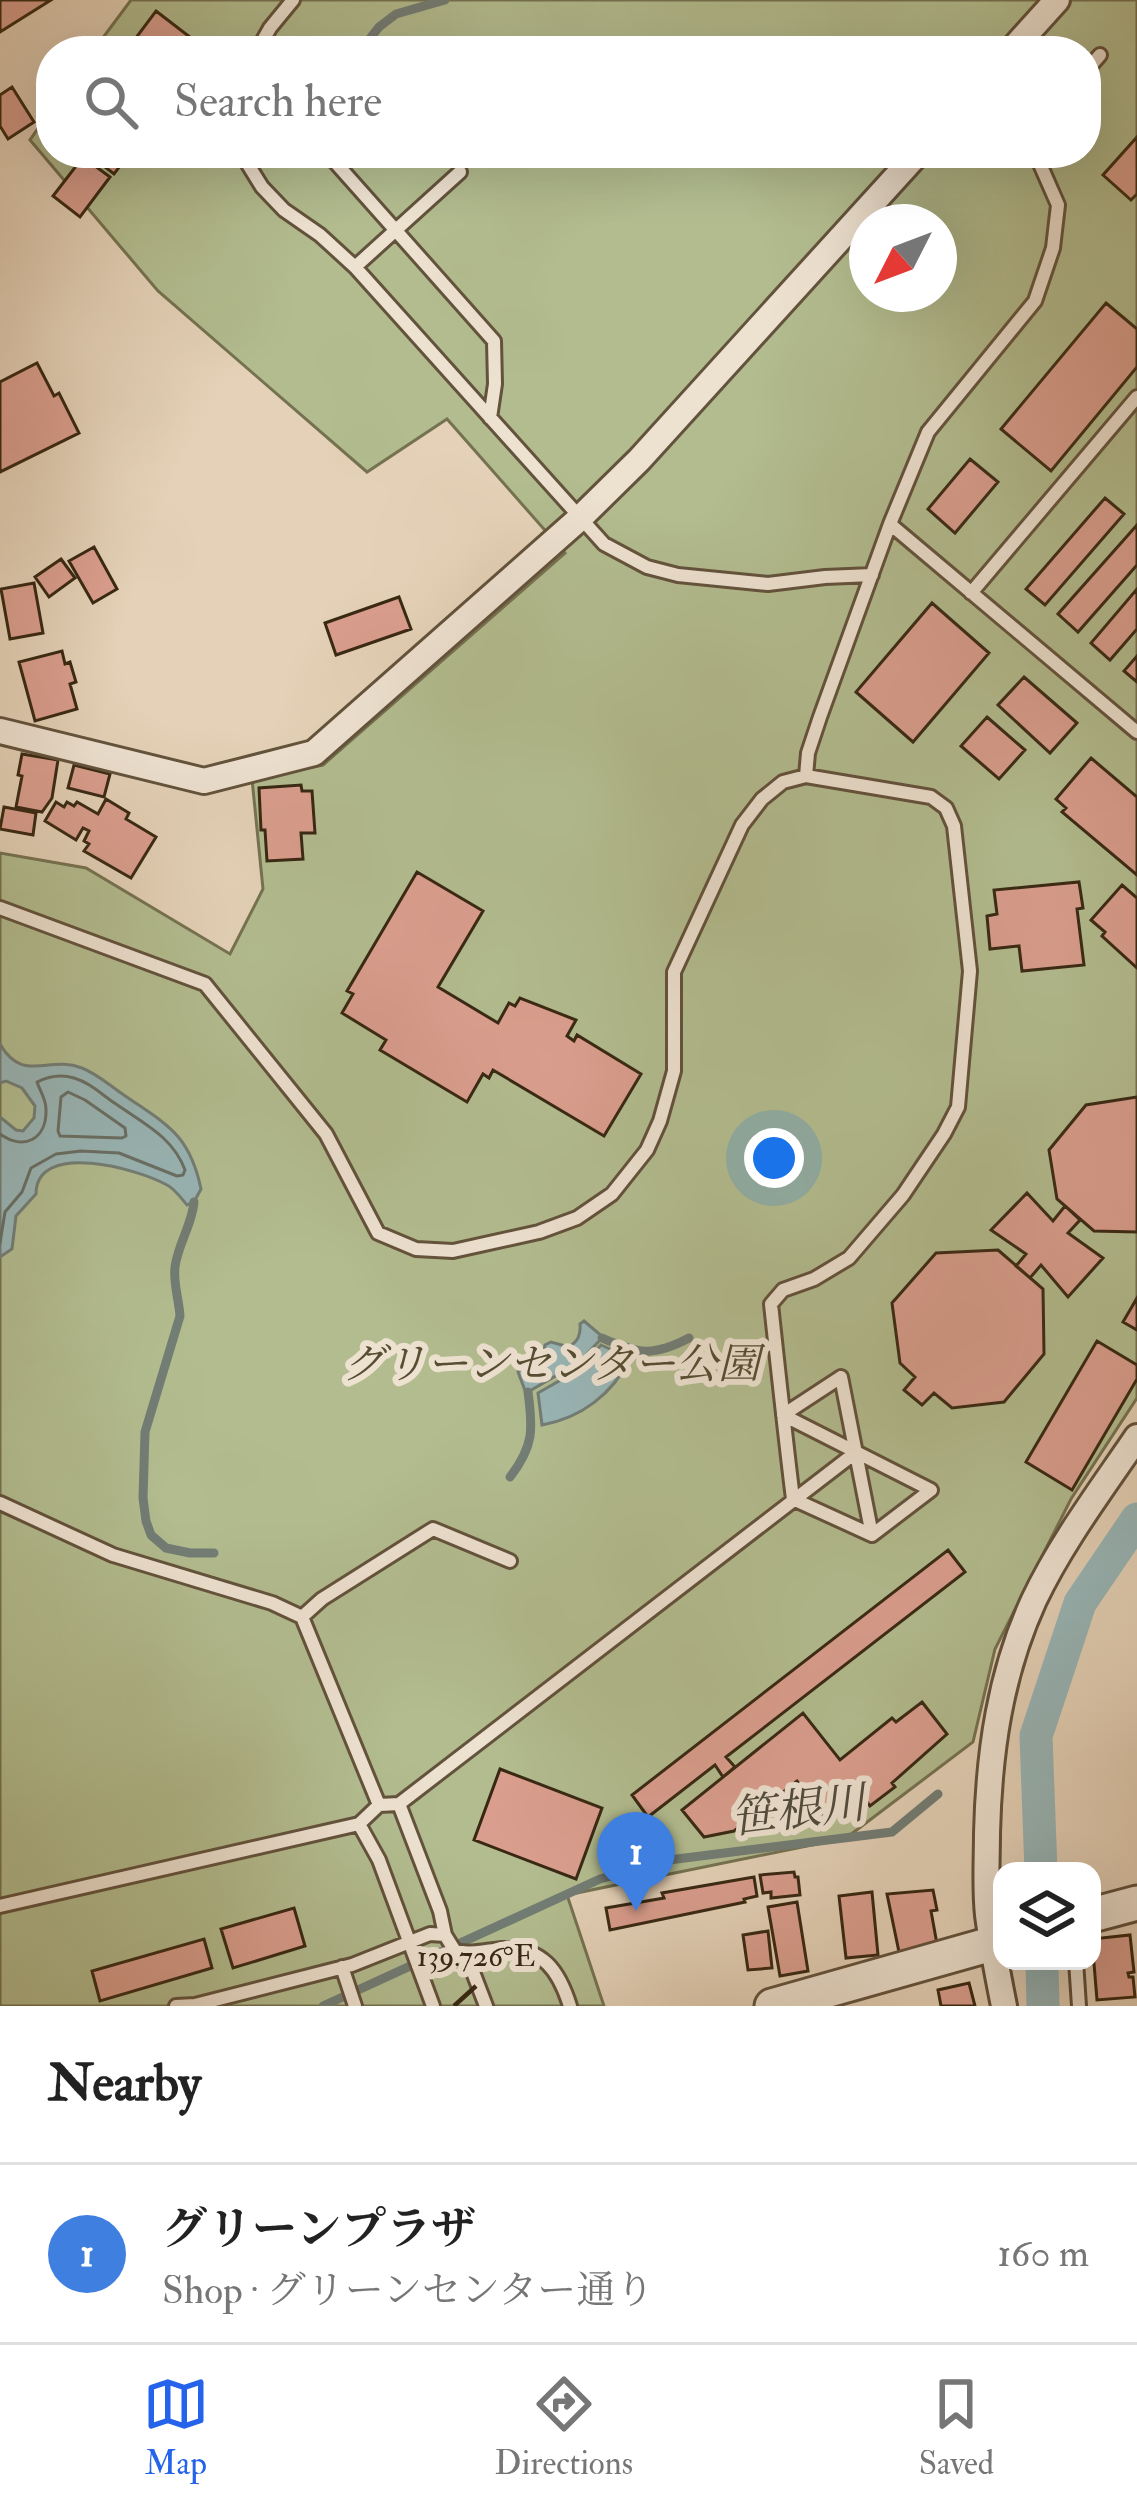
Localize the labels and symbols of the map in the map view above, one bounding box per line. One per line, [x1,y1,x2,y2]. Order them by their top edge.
north arrow [849,204,957,312]
your location [744,1128,804,1188]
park label: グリーンセンター公園 [342,1339,766,1391]
water label: 笹根川 [728,1774,873,1847]
pin: 1 [597,1812,675,1911]
text: 139.726°E [417,1938,535,1975]

